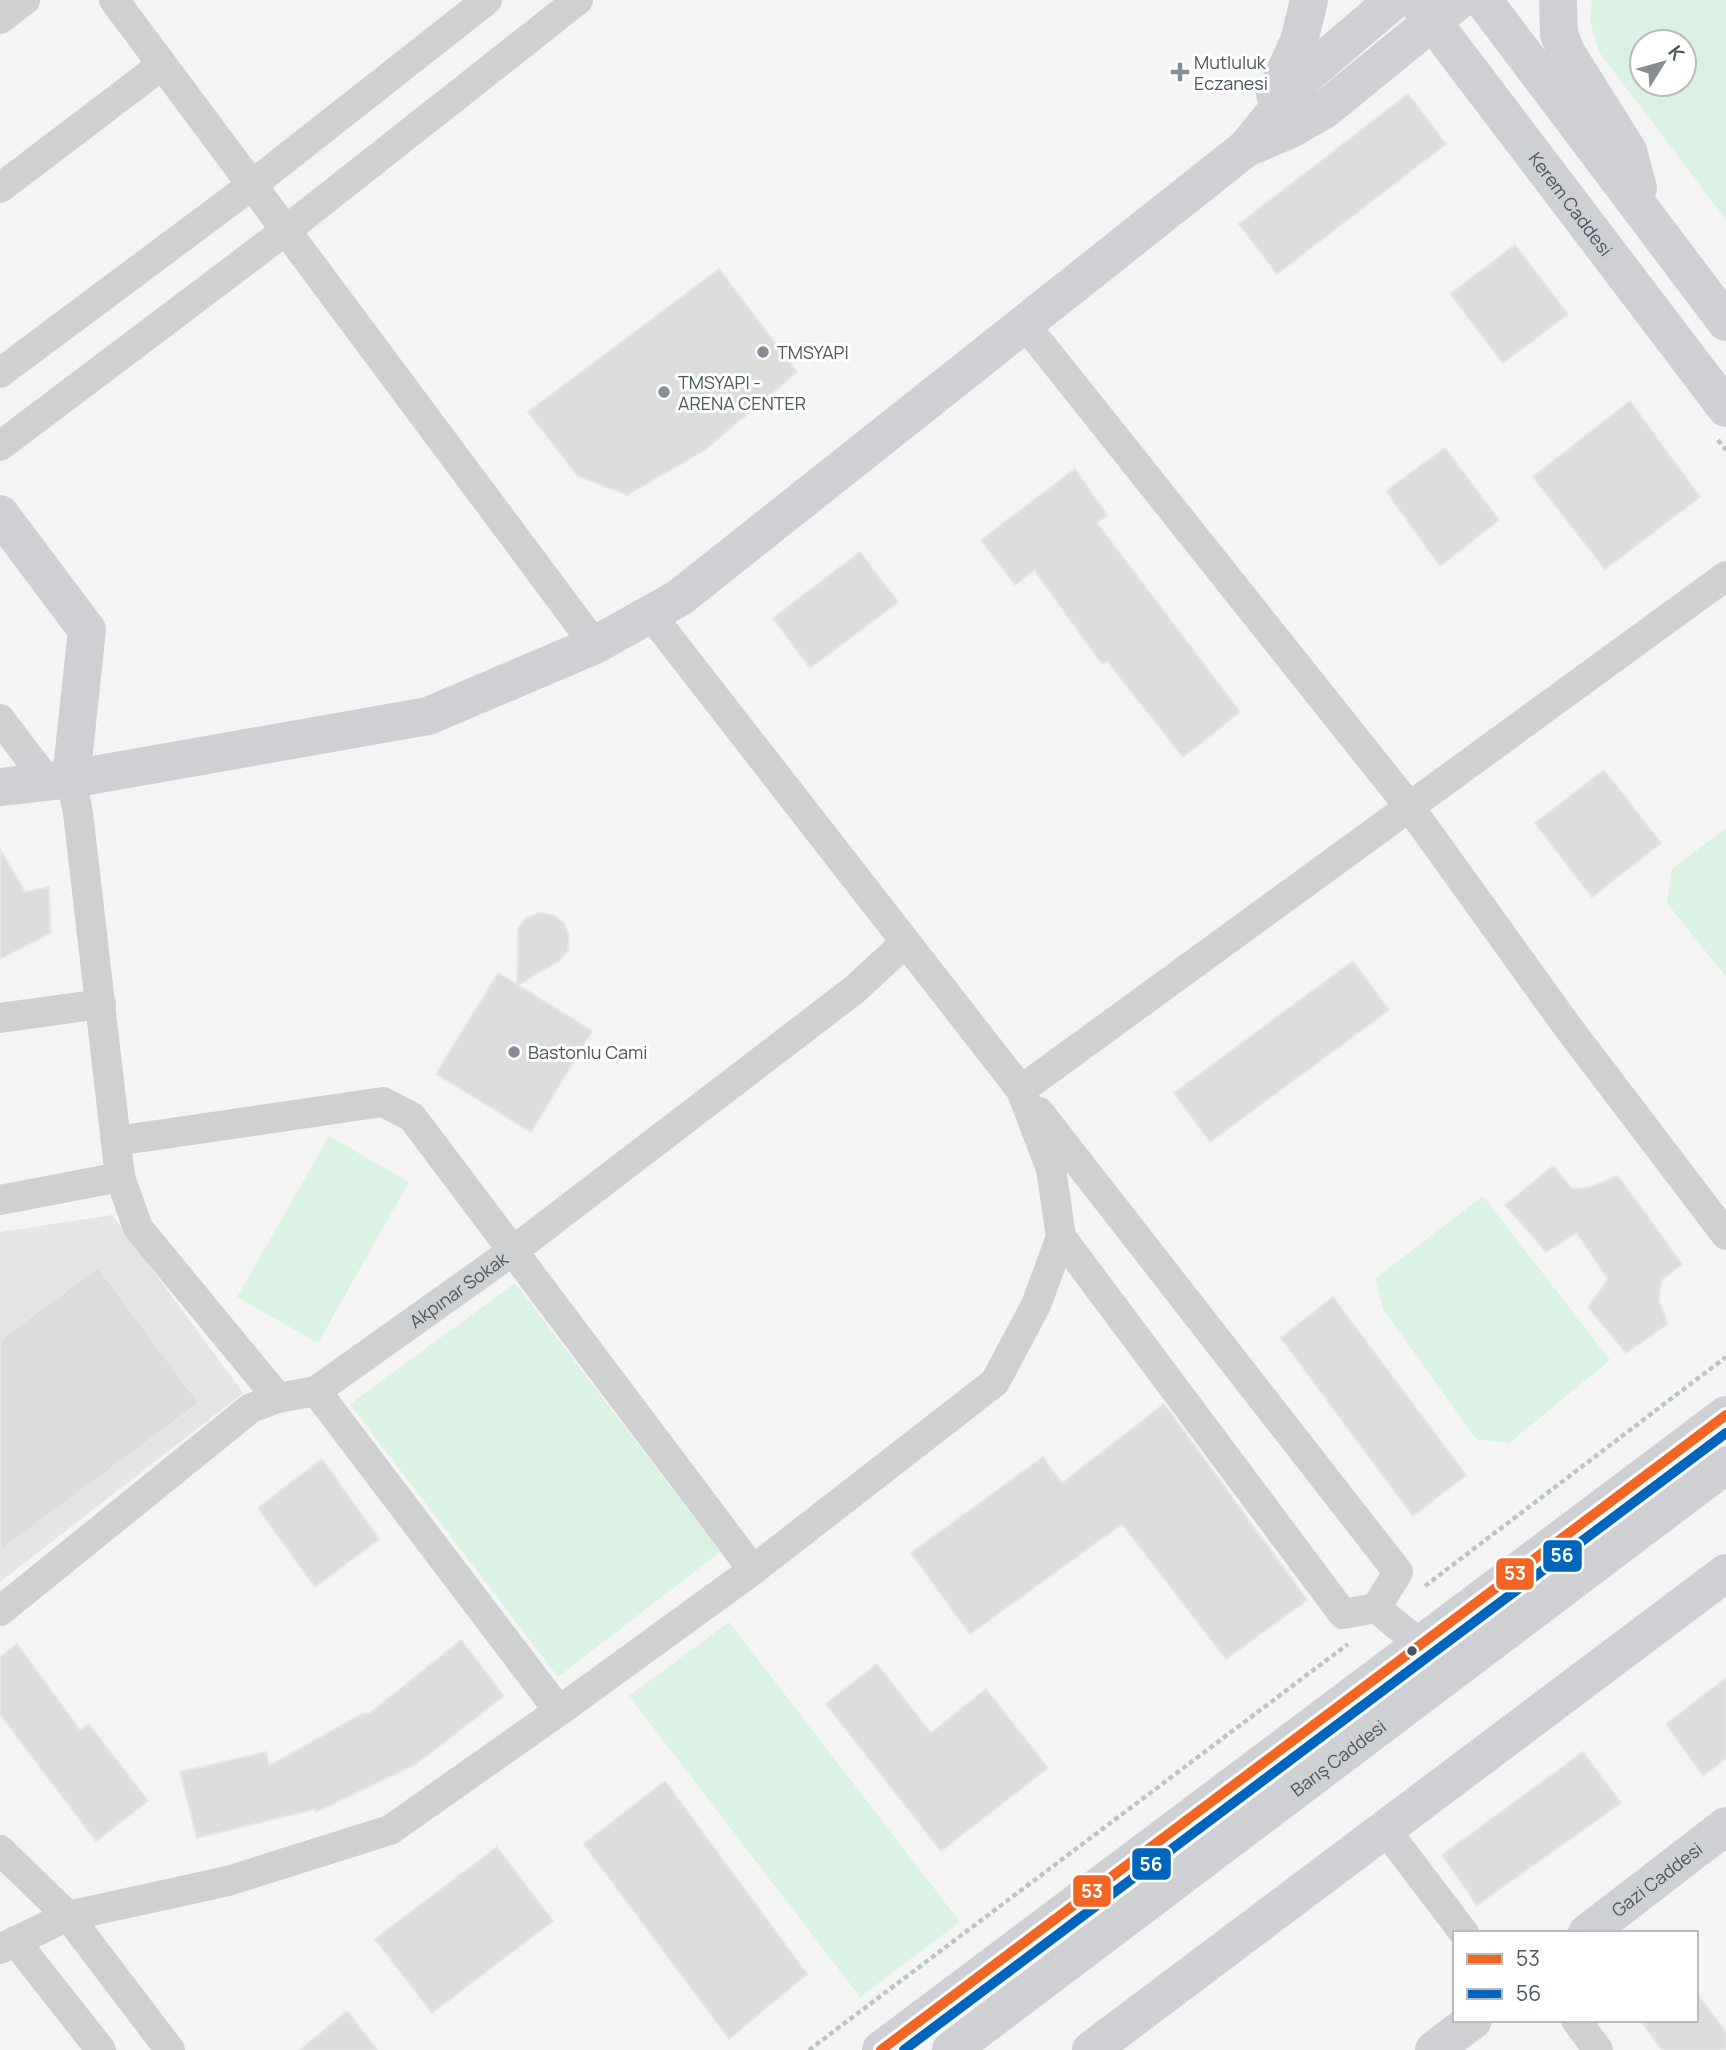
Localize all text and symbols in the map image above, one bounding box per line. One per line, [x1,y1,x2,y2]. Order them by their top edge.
north arrow [1628,28,1698,98]
text: K [1662,40,1691,66]
place label: Mutluluk Eczanesi [1194,50,1268,95]
marker: Mutluluk Eczanesi [1172,64,1188,80]
street label: Kerem Caddesi [1524,147,1618,261]
place label: TMSYAPI [777,340,849,364]
marker: TMSYAPI [755,344,771,360]
place label: TMSYAPI - ARENA CENTER [678,370,806,415]
marker: TMSYAPI - ARENA CENTER [656,384,672,400]
place label: Bastonlu Cami [528,1040,648,1064]
marker: Bastonlu Cami [506,1044,522,1060]
street label: Akpınar Sokak [404,1246,513,1333]
line badge: 56 [1542,1539,1583,1573]
text: 56 [1551,1542,1573,1568]
line badge: 53 [1495,1557,1535,1591]
text: 53 [1504,1560,1526,1586]
unlabelled marker [1405,1644,1419,1658]
street label: Barış Caddesi [1286,1714,1391,1801]
street label: Gazi Caddesi [1606,1837,1707,1922]
line badge: 56 [1131,1847,1172,1881]
text: 56 [1140,1851,1162,1877]
line badge: 53 [1072,1874,1112,1908]
text: 53 [1081,1878,1103,1904]
legend [1453,1931,1698,2022]
text: 53 [1516,1944,1540,1972]
text: 56 [1516,1979,1541,2007]

